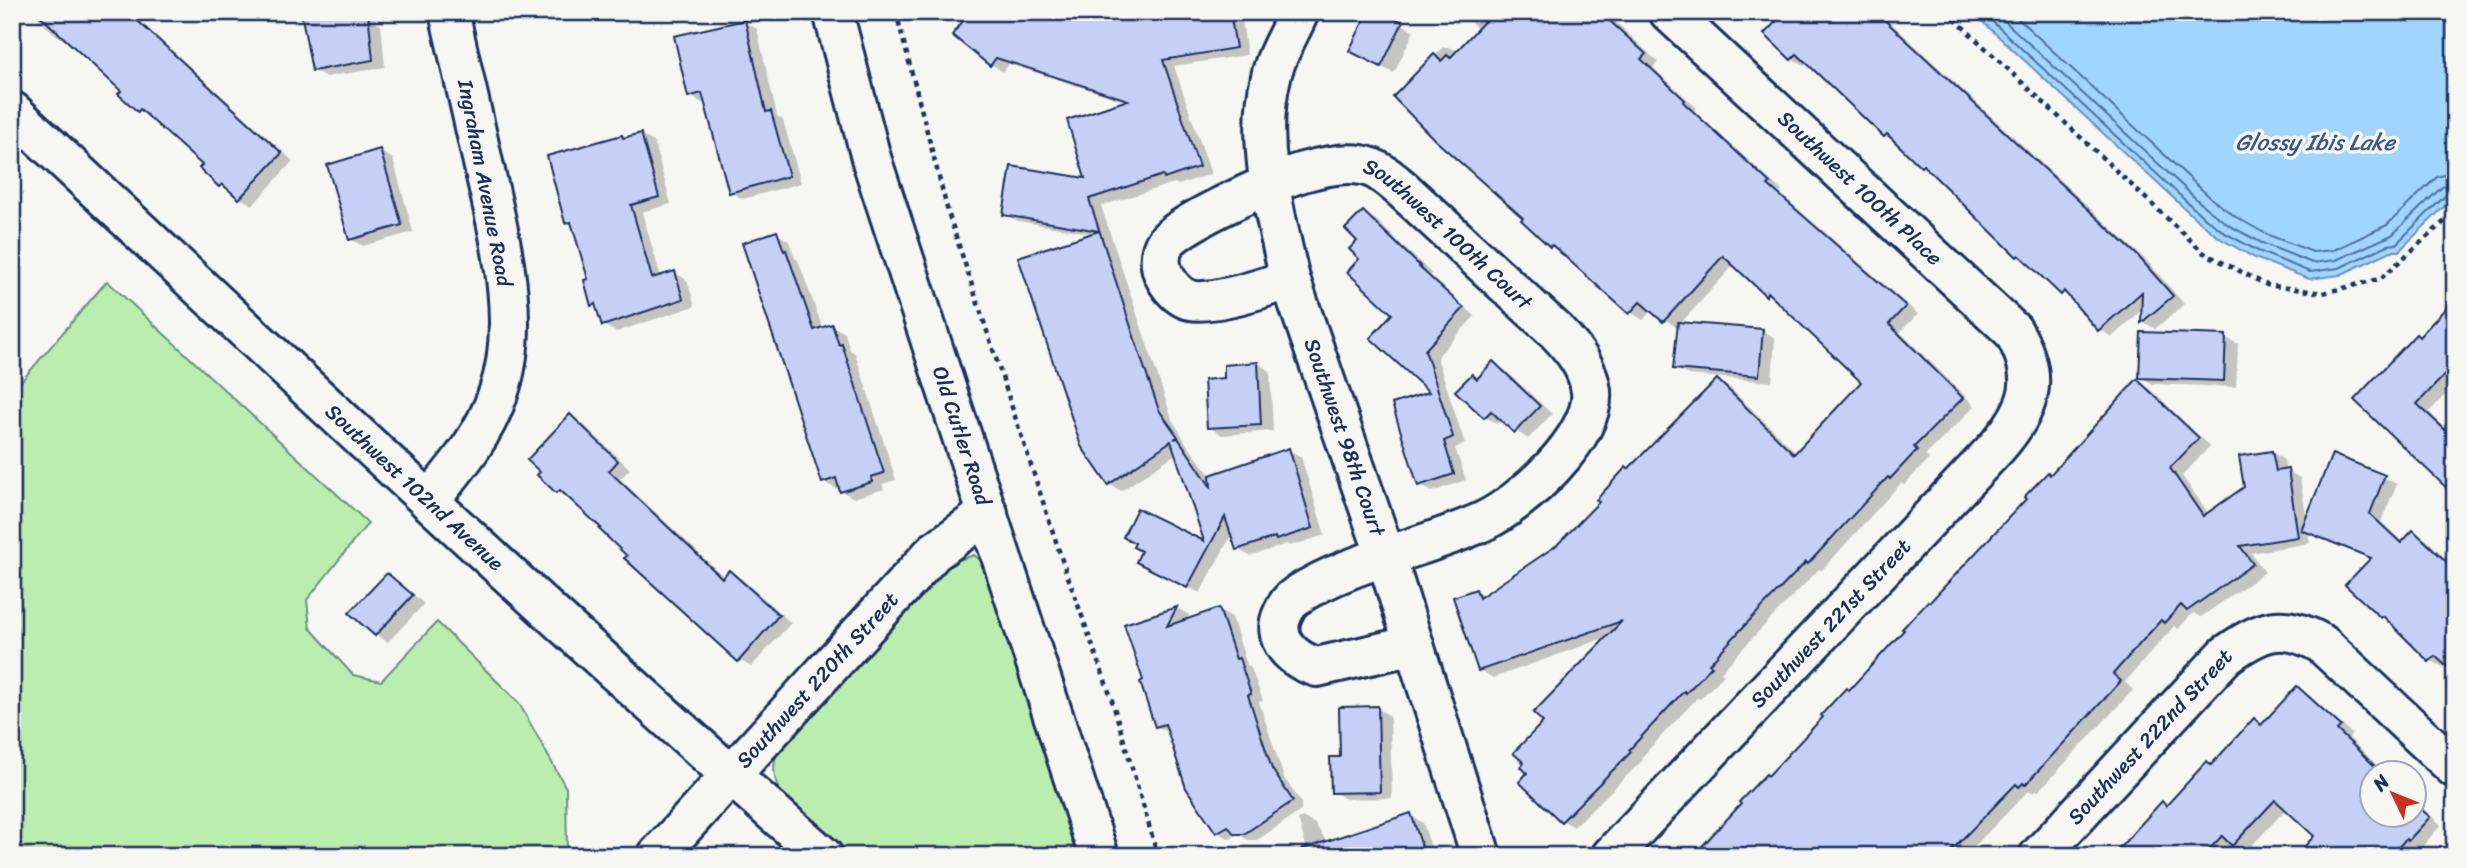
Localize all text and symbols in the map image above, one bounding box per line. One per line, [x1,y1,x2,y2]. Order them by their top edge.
street label: Ingraham Avenue Road [446,75,524,291]
street label: Southwest 100th Place [1768,101,1952,275]
water label: Glossy Ibis Lake [2235,122,2396,163]
street label: Southwest 100th Court [1358,147,1542,321]
street label: Southwest 98th Court [1293,333,1397,543]
street label: Old Cutler Road [921,361,1003,512]
street label: Southwest 102nd Avenue [316,394,513,581]
street label: Southwest 221st Street [1740,529,1921,717]
street label: Southwest 220th Street [726,583,908,777]
street label: Southwest 222nd Street [2058,639,2242,834]
north arrow [2358,760,2428,830]
text: N [2364,766,2398,800]

